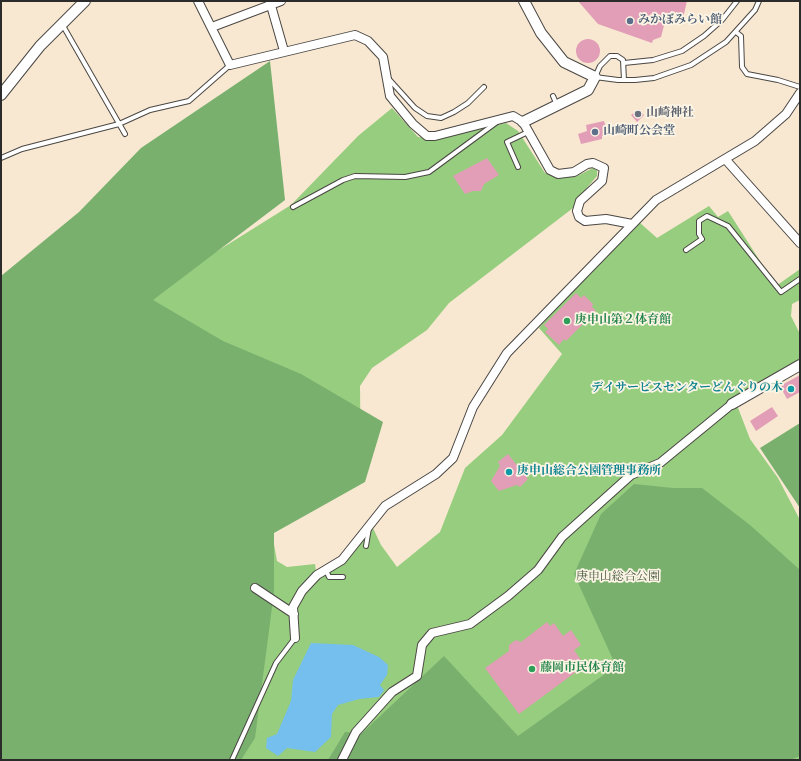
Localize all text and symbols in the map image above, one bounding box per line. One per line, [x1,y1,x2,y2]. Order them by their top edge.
place label: みかぼみらい館 [638,14,722,28]
marker: みかぼみらい館 [625,16,635,26]
place label: 山崎神社 [646,107,694,121]
marker: 山崎神社 [633,109,643,119]
place label: 山崎町公会堂 [603,125,675,139]
marker: 山崎町公会堂 [590,127,600,137]
place label: 庚申山第２体育館 [575,314,671,328]
marker: 庚申山第２体育館 [562,316,572,326]
place label: デイサービスセンターどんぐりの木 [591,382,783,396]
marker: デイサービスセンターどんぐりの木 [786,384,796,394]
place label: 庚申山総合公園管理事務所 [517,465,661,479]
marker: 庚申山総合公園管理事務所 [504,467,514,477]
park label: 庚申山総合公園 [576,571,660,585]
place label: 藤岡市民体育館 [540,662,624,676]
marker: 藤岡市民体育館 [527,664,537,674]

